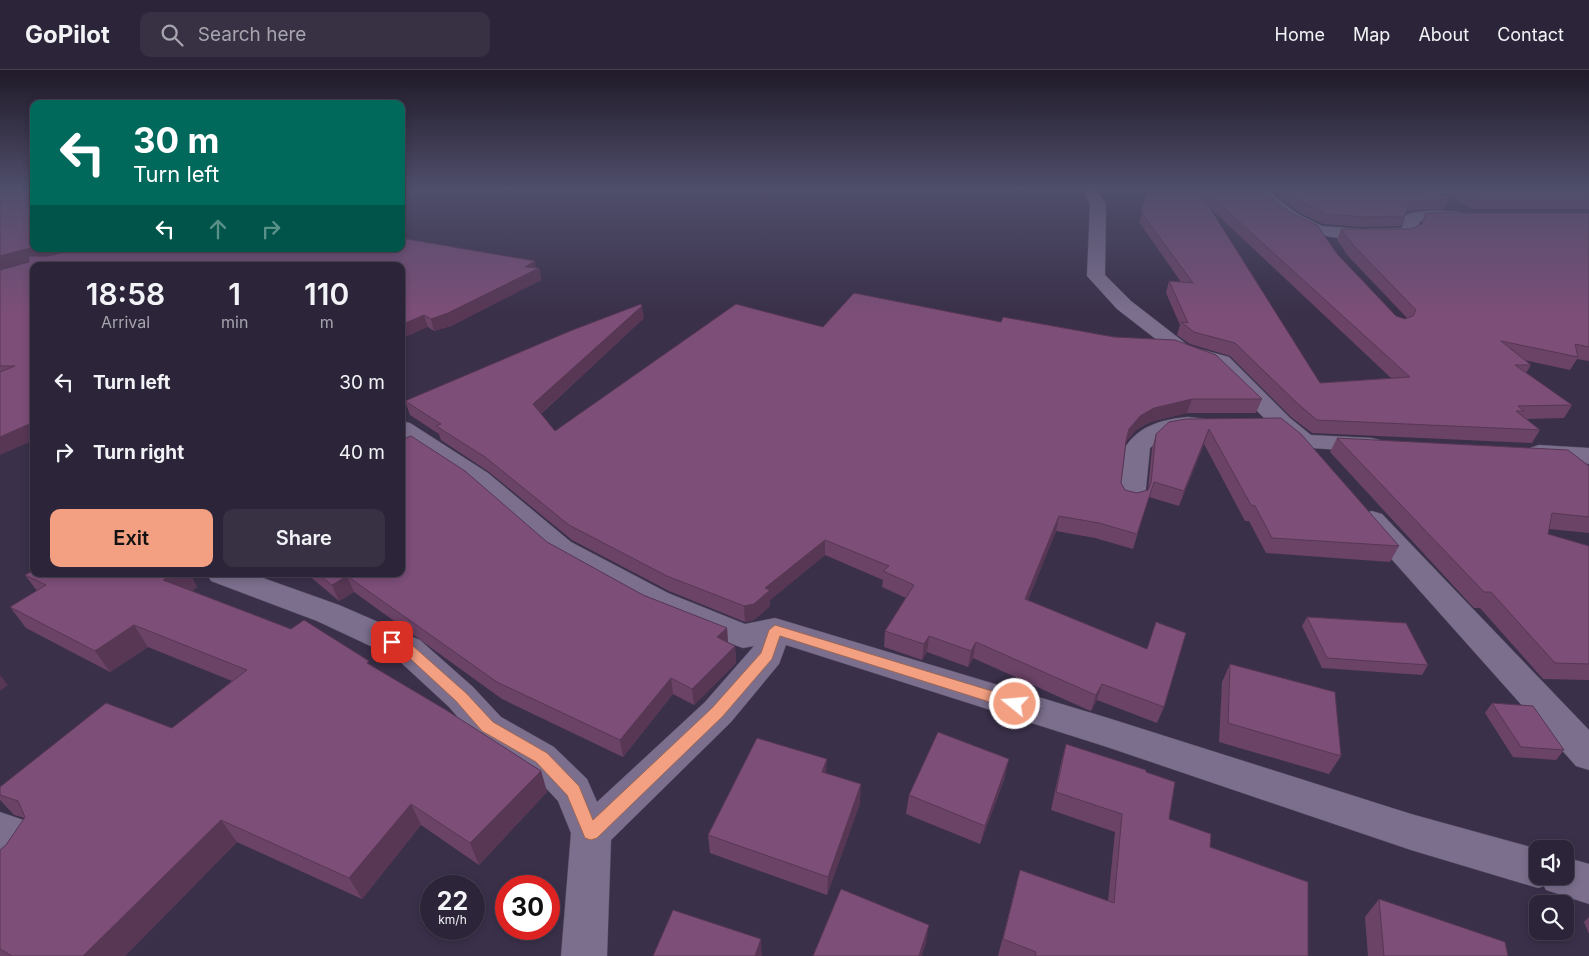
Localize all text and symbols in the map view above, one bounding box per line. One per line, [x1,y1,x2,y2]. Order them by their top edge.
search box [140,12,490,57]
text: GoPilot [25,20,110,49]
icon: search [158,21,186,49]
text: Search here [198,23,306,46]
text: Home [1275,24,1325,45]
text: Map [1353,24,1390,45]
text: About [1418,24,1469,45]
text: Contact [1497,24,1564,45]
text: 30 m [133,119,219,161]
icon: left [50,120,115,185]
text: Turn left [133,161,219,187]
icon: left [151,215,179,243]
icon: ahead [204,215,232,243]
icon: right [257,215,285,243]
text: 18:58 [86,276,165,312]
text: 1 [228,276,241,312]
text: 110 [304,276,349,312]
text: Arrival [101,312,150,332]
text: min [221,312,248,332]
text: m [320,312,334,332]
icon: left [50,368,78,396]
text: Turn left [93,371,171,394]
text: 30 m [339,371,385,394]
icon: right [50,438,78,466]
text: Turn right [93,441,184,464]
text: 40 m [339,441,385,464]
button: Exit [50,509,213,567]
button: Share [223,509,385,567]
pin [371,621,413,663]
icon: arrive [378,628,406,656]
position arrow [988,677,1040,729]
map controls [1529,840,1574,940]
button: sound [1529,840,1574,885]
speed limit sign: 30 [495,875,560,940]
text: 22 [437,886,468,916]
button: search [1529,895,1574,940]
text: km/h [438,912,467,927]

